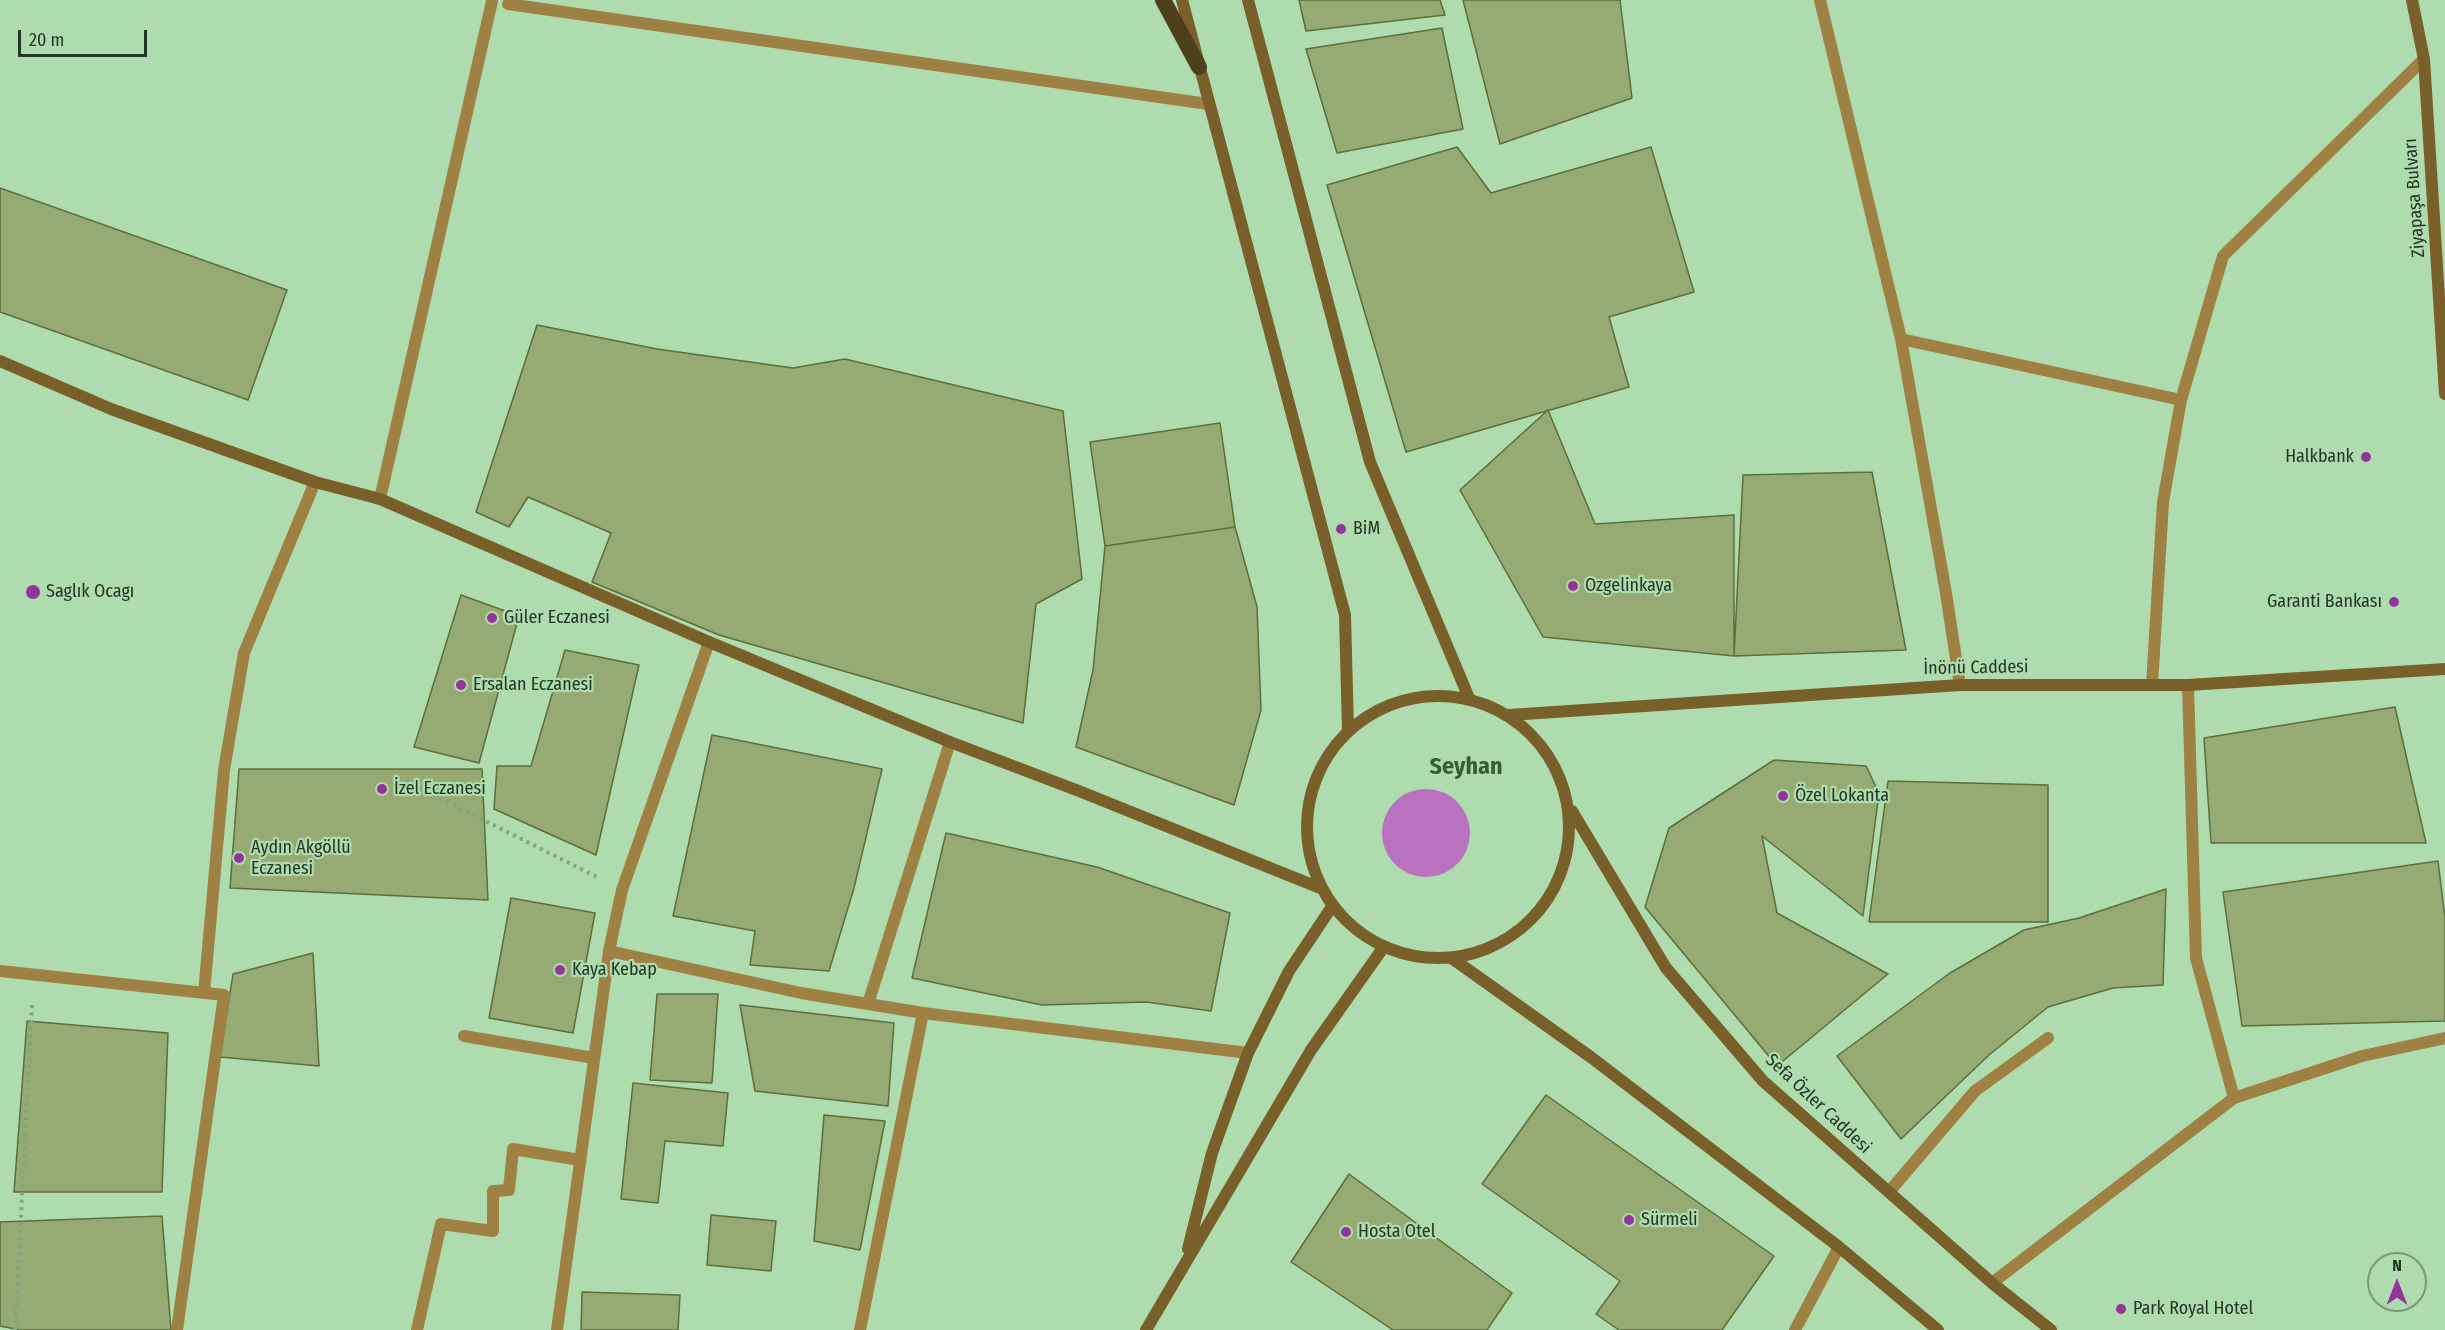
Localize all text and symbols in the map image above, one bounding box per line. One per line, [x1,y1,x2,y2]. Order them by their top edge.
scale bar [21,18,150,56]
text: 20 m [29,29,64,51]
street label: Ziyapaşa Bulvarı [2400,138,2430,258]
place label: Halkbank [2285,446,2354,468]
marker: Halkbank [2359,450,2373,464]
place label: BiM [1353,518,1380,540]
marker: BiM [1334,522,1348,536]
place label: Ozgelinkaya [1585,575,1672,597]
marker: Ozgelinkaya [1566,579,1580,593]
place label: Saglık Ocagı [46,581,134,603]
marker: Saglık Ocagı [24,583,42,601]
place label: Garanti Bankası [2267,591,2382,613]
marker: Garanti Bankası [2387,595,2401,609]
place label: Güler Eczanesi [504,607,610,629]
marker: Güler Eczanesi [485,611,499,625]
street label: İnönü Caddesi [1923,656,2029,680]
place label: Ersalan Eczanesi [473,674,593,696]
marker: Ersalan Eczanesi [454,678,468,692]
district label: Seyhan [1430,753,1502,781]
place label: İzel Eczanesi [394,778,486,800]
marker: İzel Eczanesi [375,782,389,796]
place label: Özel Lokanta [1795,785,1889,807]
marker: Özel Lokanta [1776,789,1790,803]
place label: Aydın Akgöllü Eczanesi [251,837,351,880]
marker: Aydın Akgöllü Eczanesi [232,851,246,865]
place label: Kaya Kebap [572,959,657,981]
marker: Kaya Kebap [553,963,567,977]
street label: Sefa Özler Caddesi [1761,1050,1875,1158]
place label: Sürmeli [1641,1209,1698,1231]
marker: Sürmeli [1622,1213,1636,1227]
place label: Hosta Otel [1358,1221,1435,1243]
marker: Hosta Otel [1339,1225,1353,1239]
north arrow [2367,1252,2427,1312]
text: N [2392,1256,2402,1275]
place label: Park Royal Hotel [2133,1298,2253,1320]
marker: Park Royal Hotel [2114,1302,2128,1316]

